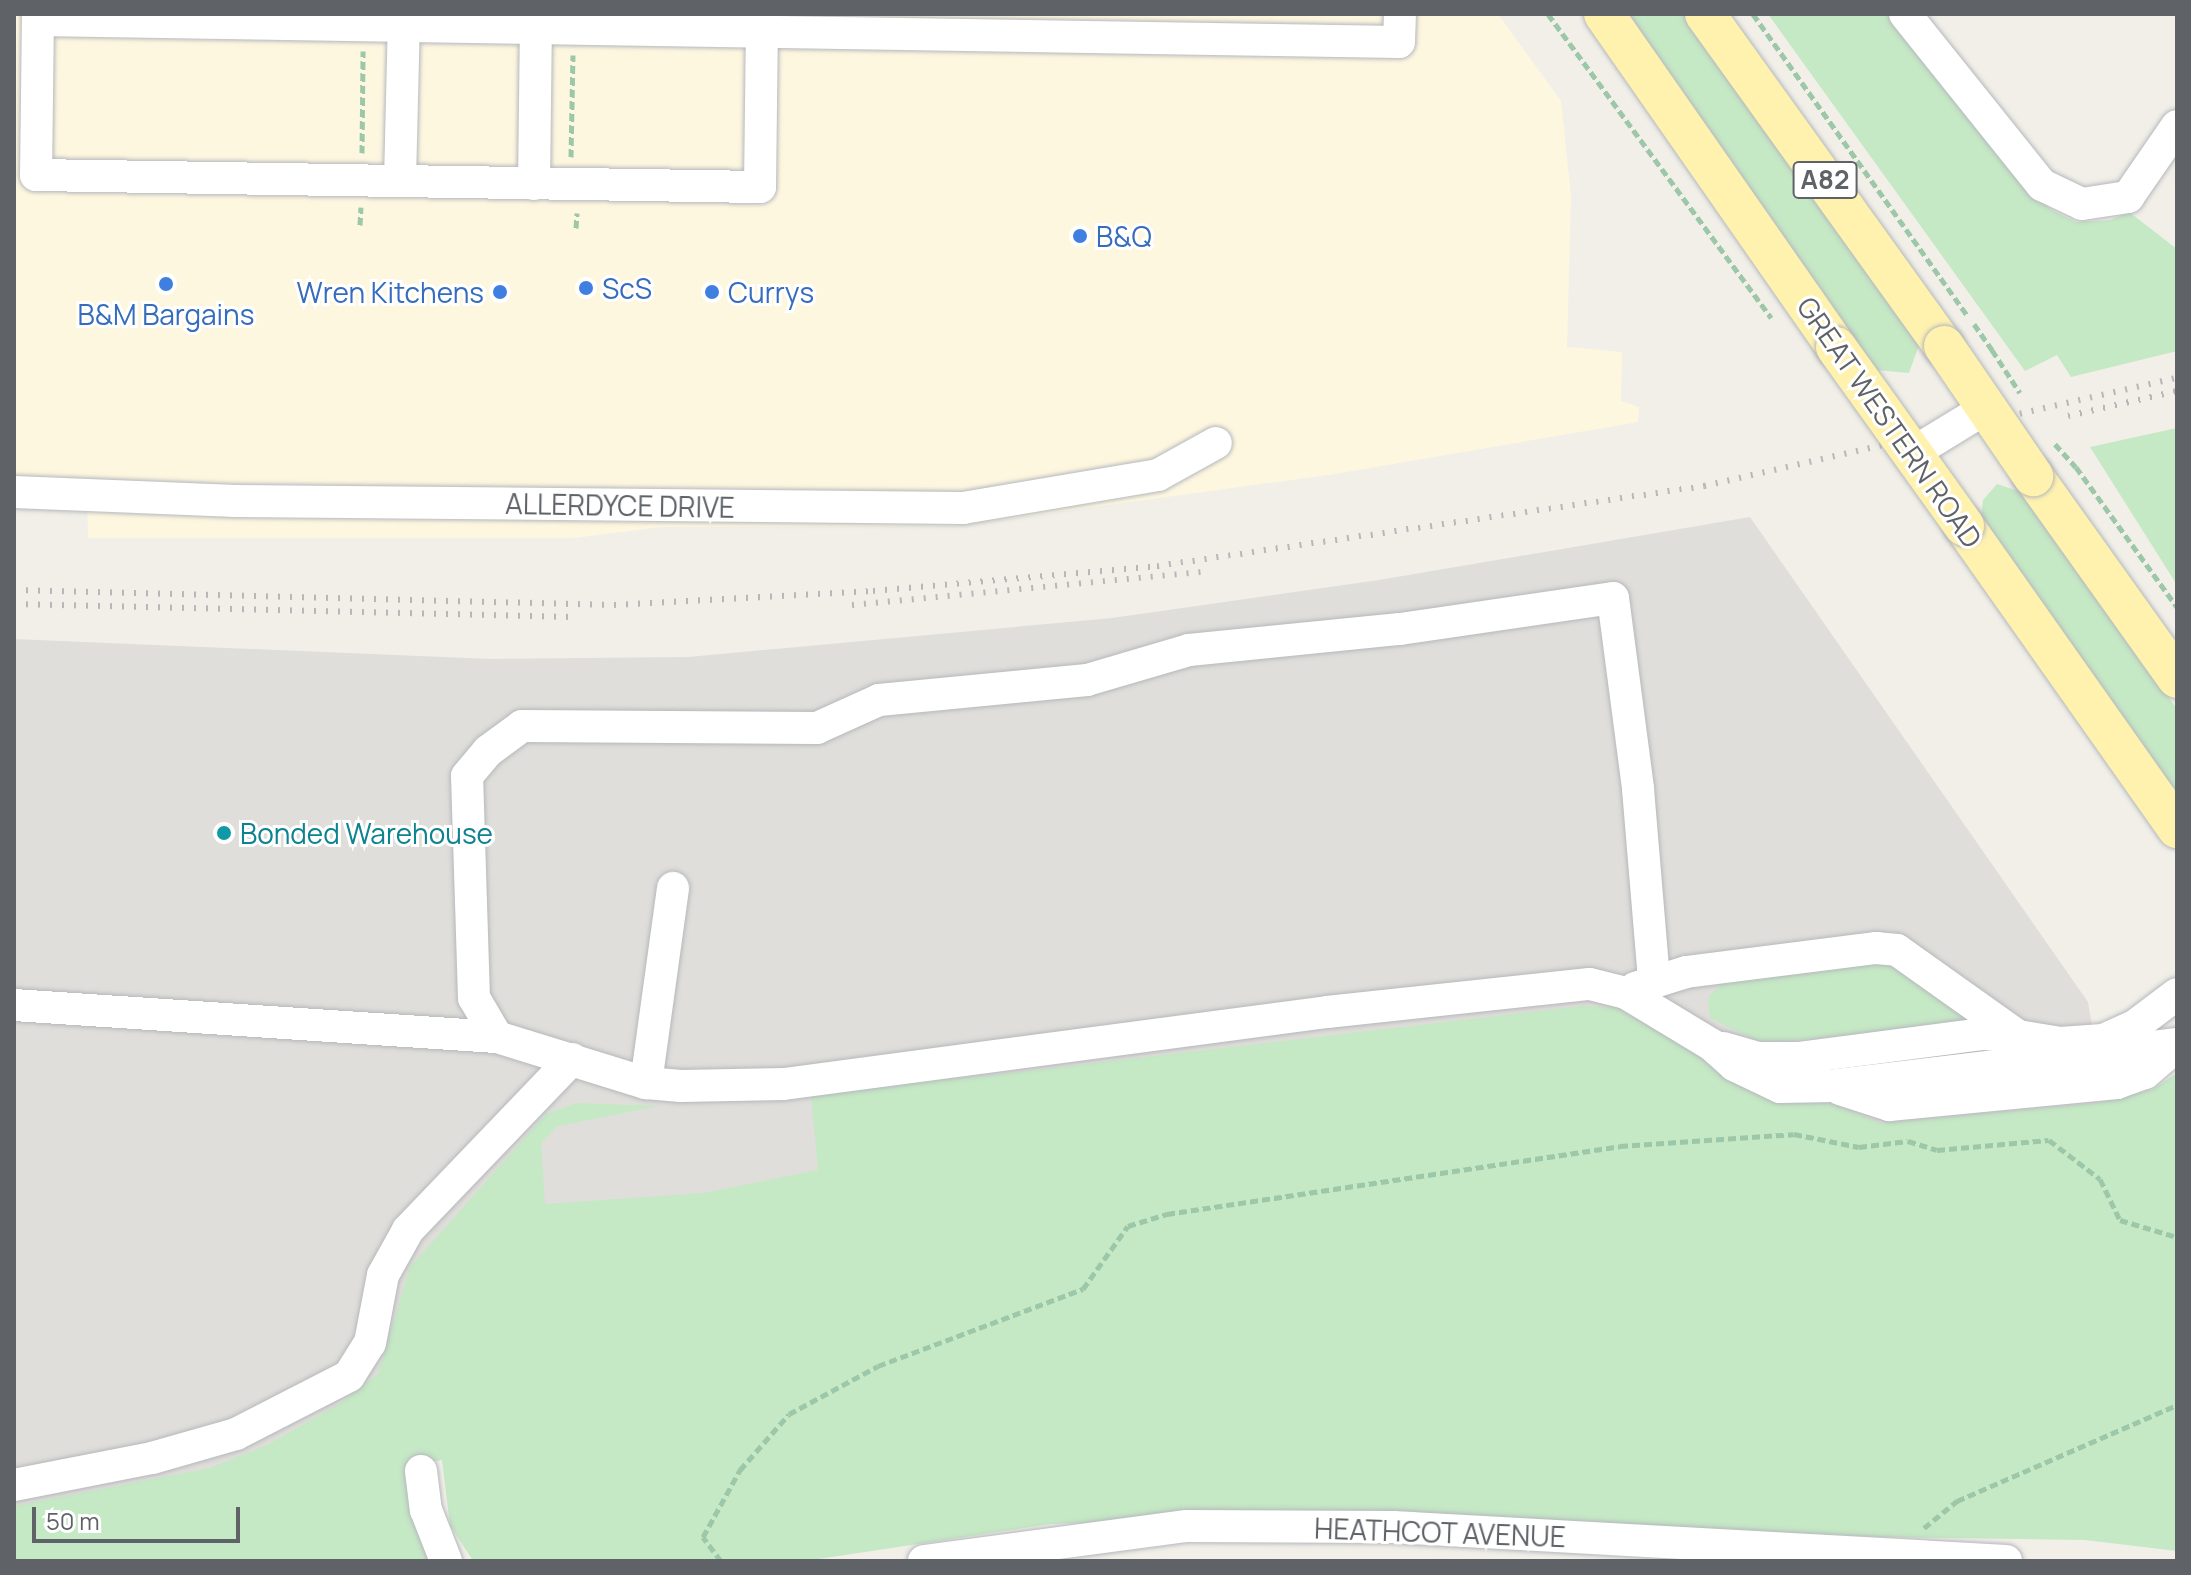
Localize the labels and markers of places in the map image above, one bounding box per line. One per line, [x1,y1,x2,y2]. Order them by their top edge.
place label: B&Q [1096,219,1152,253]
marker: B&Q [1071,227,1089,245]
place label: ScS [602,271,652,305]
marker: B&M Bargains [157,275,175,293]
place label: Wren Kitchens [297,275,484,309]
place label: Currys [728,275,814,309]
marker: ScS [577,279,595,297]
marker: Wren Kitchens [491,283,509,301]
marker: Currys [703,283,721,301]
place label: B&M Bargains [78,297,254,331]
place label: Bonded Warehouse [240,816,493,850]
marker: Bonded Warehouse [215,824,233,842]

